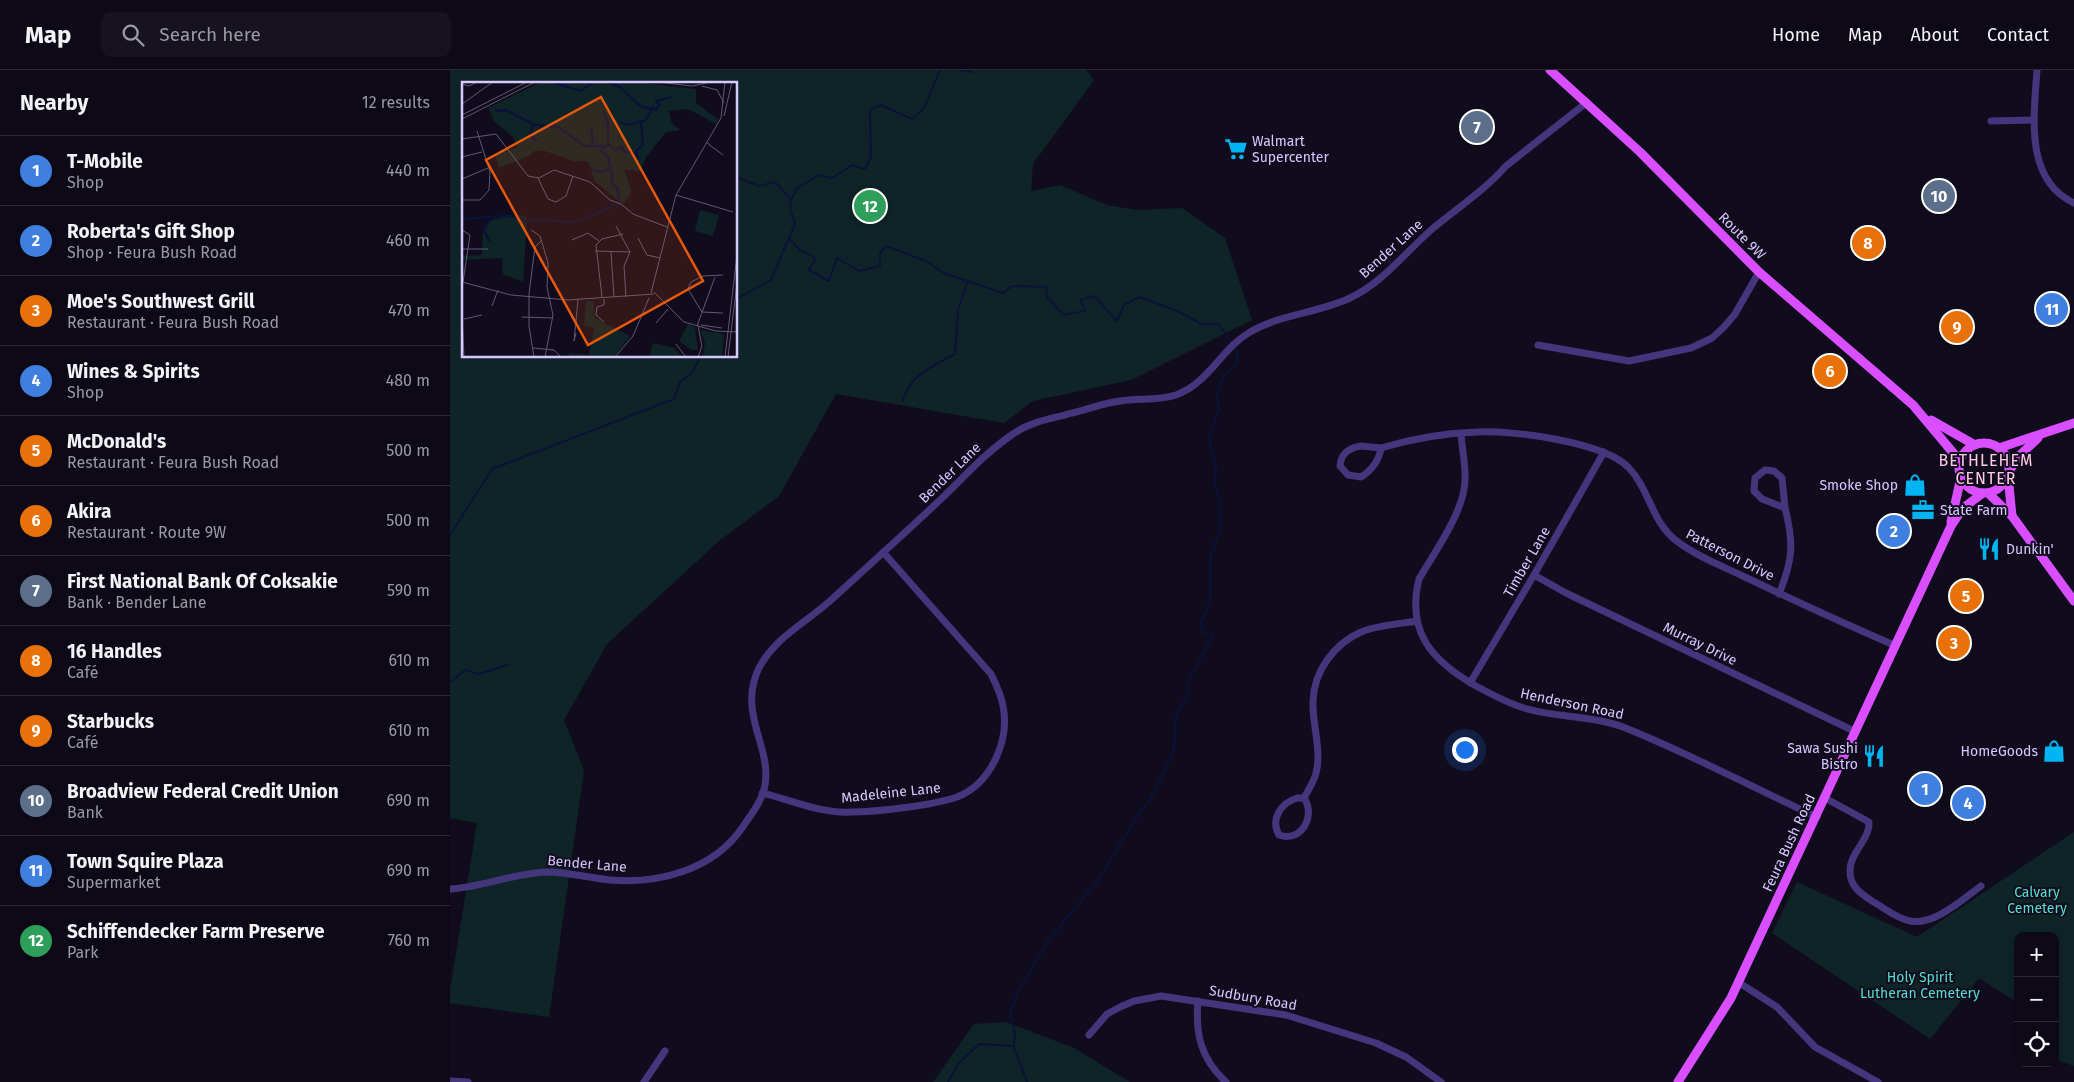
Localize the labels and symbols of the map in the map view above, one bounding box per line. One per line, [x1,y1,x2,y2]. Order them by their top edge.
inset map [462,82,738,358]
pin: 7 [1461,108,1493,146]
place label: Walmart Supercenter [1252,133,1329,166]
supermarket icon: Walmart Supercenter [1223,136,1249,162]
pin: 10 [1923,177,1955,215]
pin: 12 [854,187,886,225]
street label: Route 9W [1715,209,1769,263]
street label: Bender Lane [1356,216,1426,282]
pin: 8 [1852,224,1884,262]
pin: 11 [2036,290,2068,328]
pin: 9 [1941,308,1973,346]
pin: 6 [1814,352,1846,390]
street label: Bender Lane [915,439,985,507]
district label: BETHLEHEM CENTER [1939,451,2033,488]
shop icon: Smoke Shop [1902,472,1928,498]
place label: Smoke Shop [1819,477,1898,494]
office icon: State Farm [1910,497,1936,523]
place label: State Farm [1940,502,2007,519]
pin: 2 [1878,512,1910,550]
street label: Timber Lane [1500,524,1554,600]
street label: Patterson Drive [1683,525,1777,585]
restaurant icon: Dunkin' [1976,536,2002,562]
place label: Dunkin' [2006,541,2054,558]
pin: 5 [1950,577,1982,615]
street label: Murray Drive [1660,619,1740,669]
pin: 3 [1938,624,1970,662]
street label: Henderson Road [1519,685,1625,723]
your location [1452,737,1478,763]
shop icon: HomeGoods [2041,738,2067,764]
place label: Sawa Sushi Bistro [1787,740,1858,773]
restaurant icon: Sawa Sushi Bistro [1861,743,1887,769]
place label: HomeGoods [1961,743,2038,760]
pin: 1 [1909,770,1941,808]
street label: Madeleine Lane [840,779,942,807]
pin: 4 [1952,784,1984,822]
street label: Feura Bush Road [1759,791,1819,895]
street label: Bender Lane [547,852,627,876]
park label: Calvary Cemetery [2007,884,2067,917]
park label: Holy Spirit Lutheran Cemetery [1860,969,1980,1002]
street label: Sudbury Road [1208,982,1298,1014]

